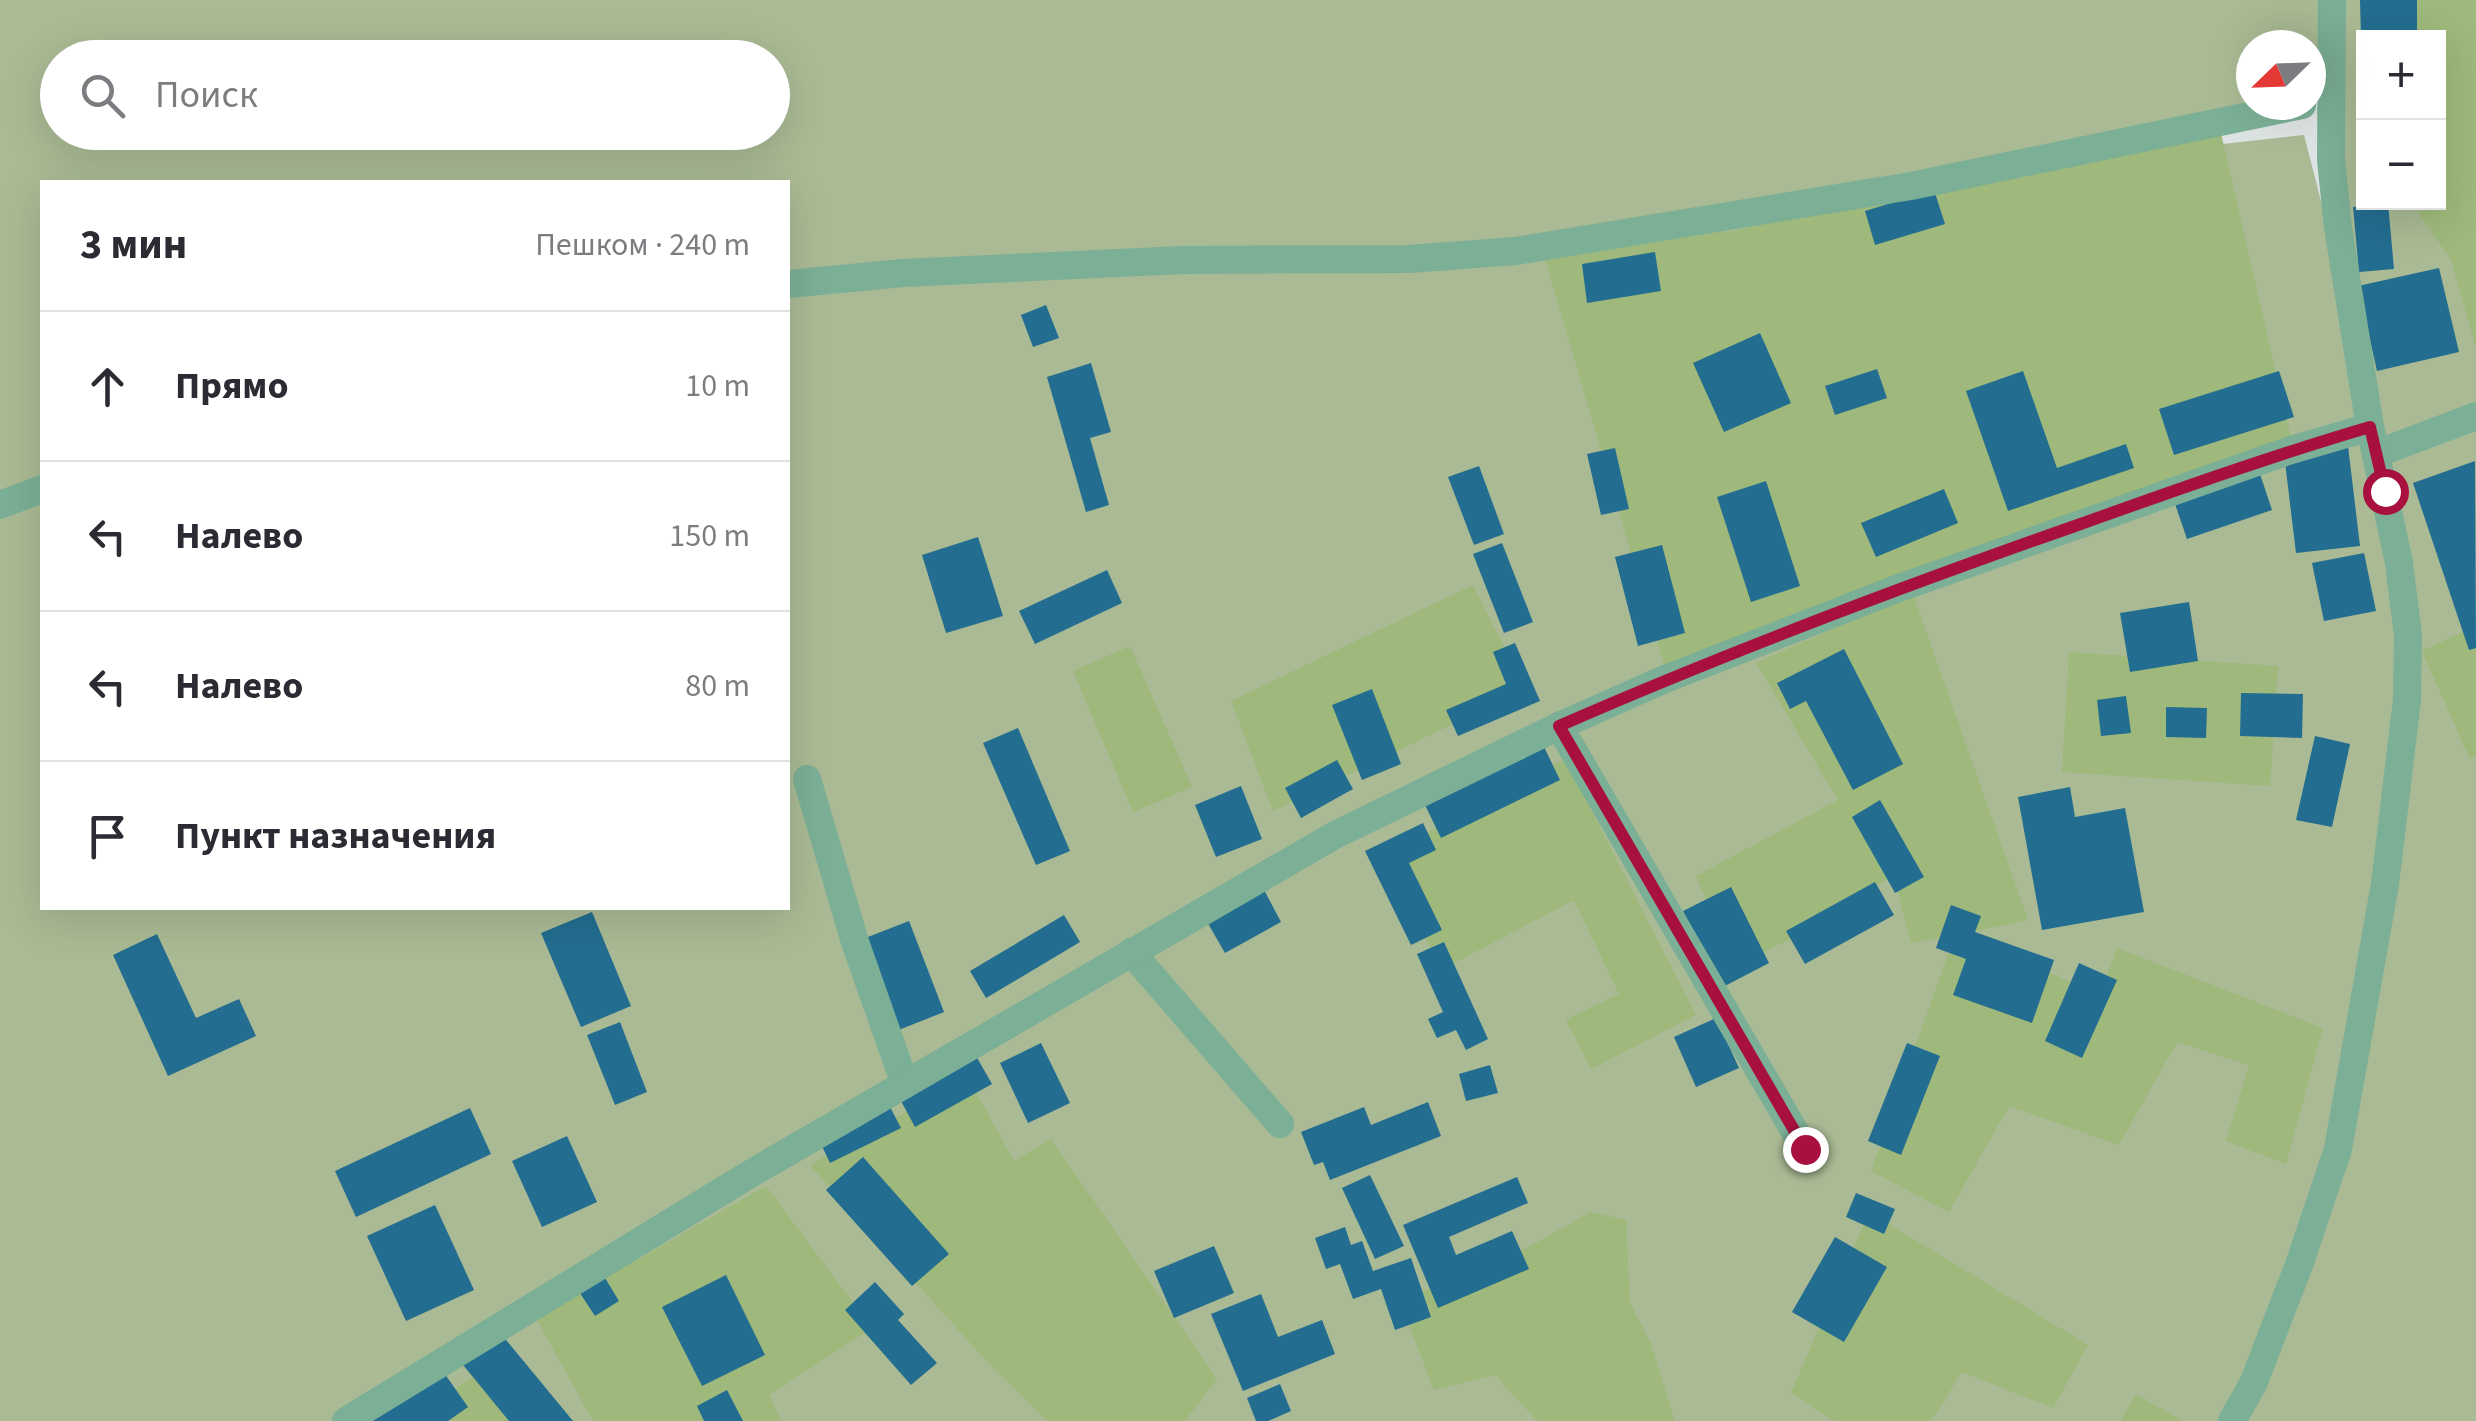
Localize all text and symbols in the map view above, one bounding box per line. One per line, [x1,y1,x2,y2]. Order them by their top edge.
north arrow [2236,30,2326,120]
map controls [2356,30,2446,210]
button: + [2356,30,2446,120]
search box [40,40,790,150]
icon: search [75,68,130,123]
text: Поиск [155,68,258,122]
button: − [2356,120,2446,210]
text: 3 мин [80,215,187,275]
text: Пешком · 240 m [535,222,750,268]
icon: ahead [80,359,135,414]
text: Прямо [175,359,289,413]
text: 10 m [685,363,750,409]
route start [2363,469,2409,515]
icon: left [80,509,135,564]
text: Налево [175,509,303,563]
text: 150 m [669,513,750,559]
icon: left [80,659,135,714]
text: Налево [175,659,303,713]
text: 80 m [685,663,750,709]
icon: arrive [80,809,135,864]
text: Пункт назначения [175,809,496,863]
route end [1783,1127,1829,1173]

